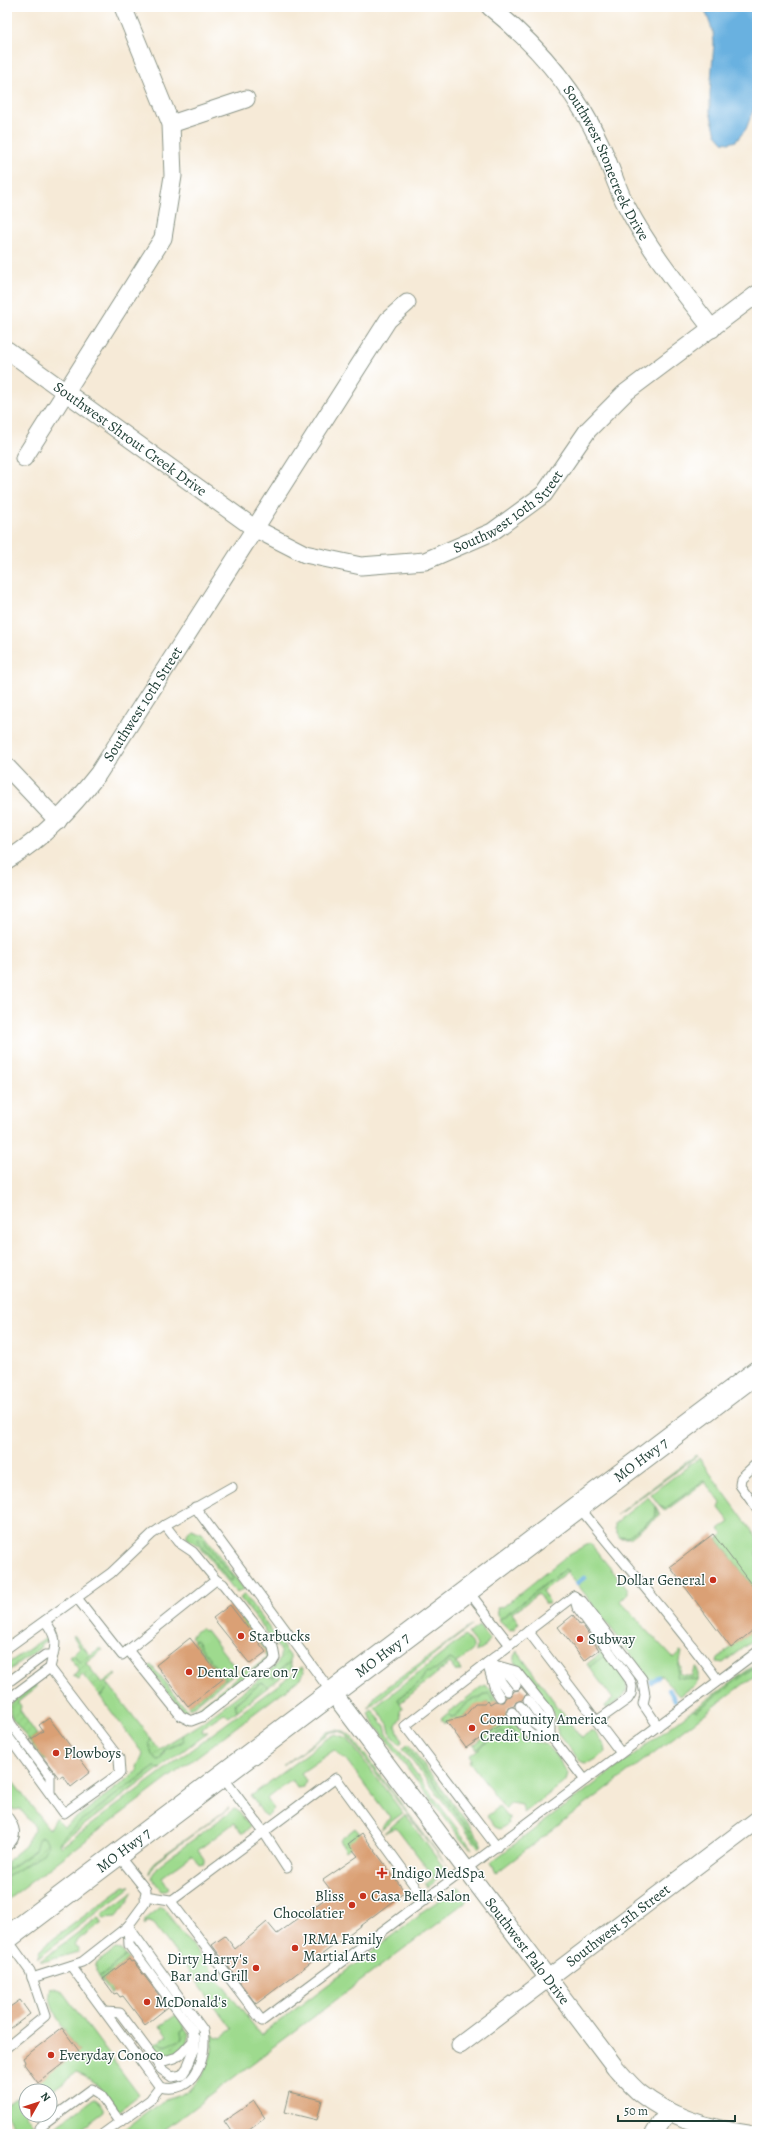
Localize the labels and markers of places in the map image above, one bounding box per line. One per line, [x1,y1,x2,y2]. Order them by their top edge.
place label: Dollar General [616,1570,705,1590]
marker: Dollar General [708,1575,718,1585]
place label: Starbucks [249,1626,310,1646]
place label: Subway [588,1629,635,1649]
marker: Starbucks [236,1631,246,1641]
marker: Subway [575,1634,585,1644]
place label: Dental Care on 7 [197,1662,298,1682]
marker: Dental Care on 7 [184,1667,194,1677]
place label: Community America Credit Union [480,1709,608,1746]
marker: Community America Credit Union [467,1723,477,1733]
place label: Plowboys [64,1743,121,1763]
marker: Plowboys [51,1748,61,1758]
place label: Indigo MedSpa [391,1863,485,1883]
marker: Indigo MedSpa [376,1867,388,1879]
place label: Bliss Chocolatier [273,1886,344,1923]
place label: Casa Bella Salon [371,1886,470,1906]
marker: Casa Bella Salon [358,1891,368,1901]
marker: Bliss Chocolatier [347,1900,357,1910]
place label: JRMA Family Martial Arts [303,1929,383,1966]
marker: JRMA Family Martial Arts [290,1943,300,1953]
place label: Dirty Harry's Bar and Grill [167,1949,248,1986]
marker: Dirty Harry's Bar and Grill [251,1963,261,1973]
place label: McDonald's [155,1992,227,2012]
marker: McDonald's [142,1997,152,2007]
place label: Everyday Conoco [59,2045,163,2065]
marker: Everyday Conoco [46,2050,56,2060]

